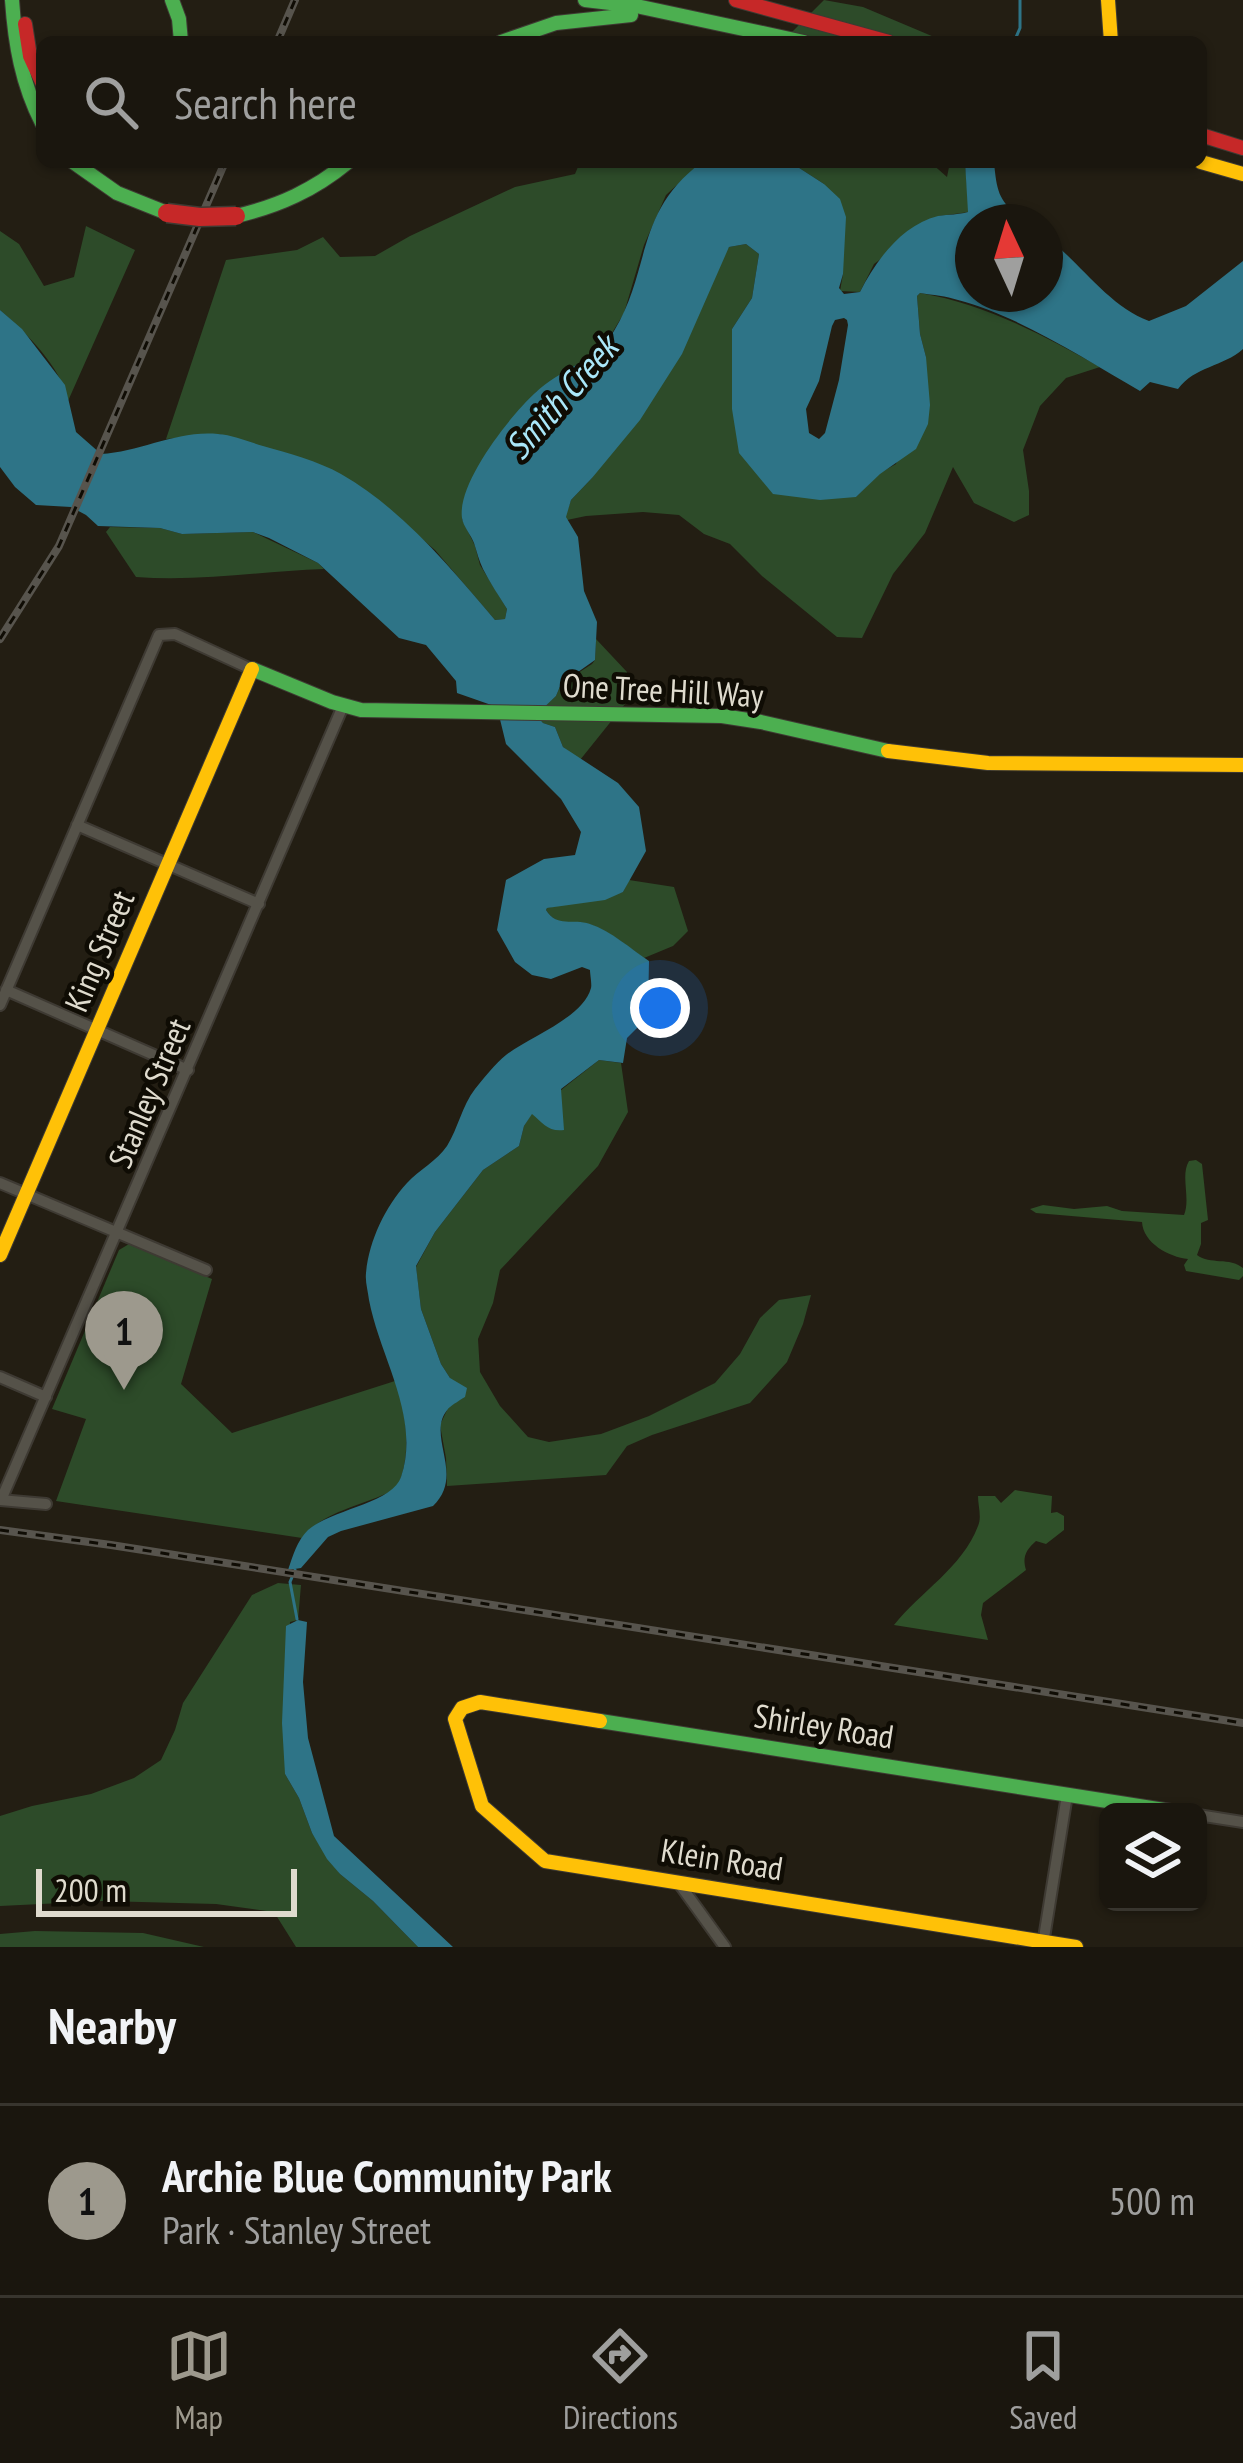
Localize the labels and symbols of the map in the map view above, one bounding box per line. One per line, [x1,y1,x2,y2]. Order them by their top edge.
north arrow [955,204,1063,312]
water label: Smith Creek [494,322,630,468]
street label: One Tree Hill Way [562,663,765,716]
street label: King Street [54,884,143,1018]
your location [630,978,690,1038]
street label: Stanley Street [98,1011,199,1174]
pin: 1 [85,1291,163,1390]
street label: Shirley Road [751,1693,897,1758]
street label: Klein Road [658,1828,786,1889]
scale bar [36,1863,297,1916]

